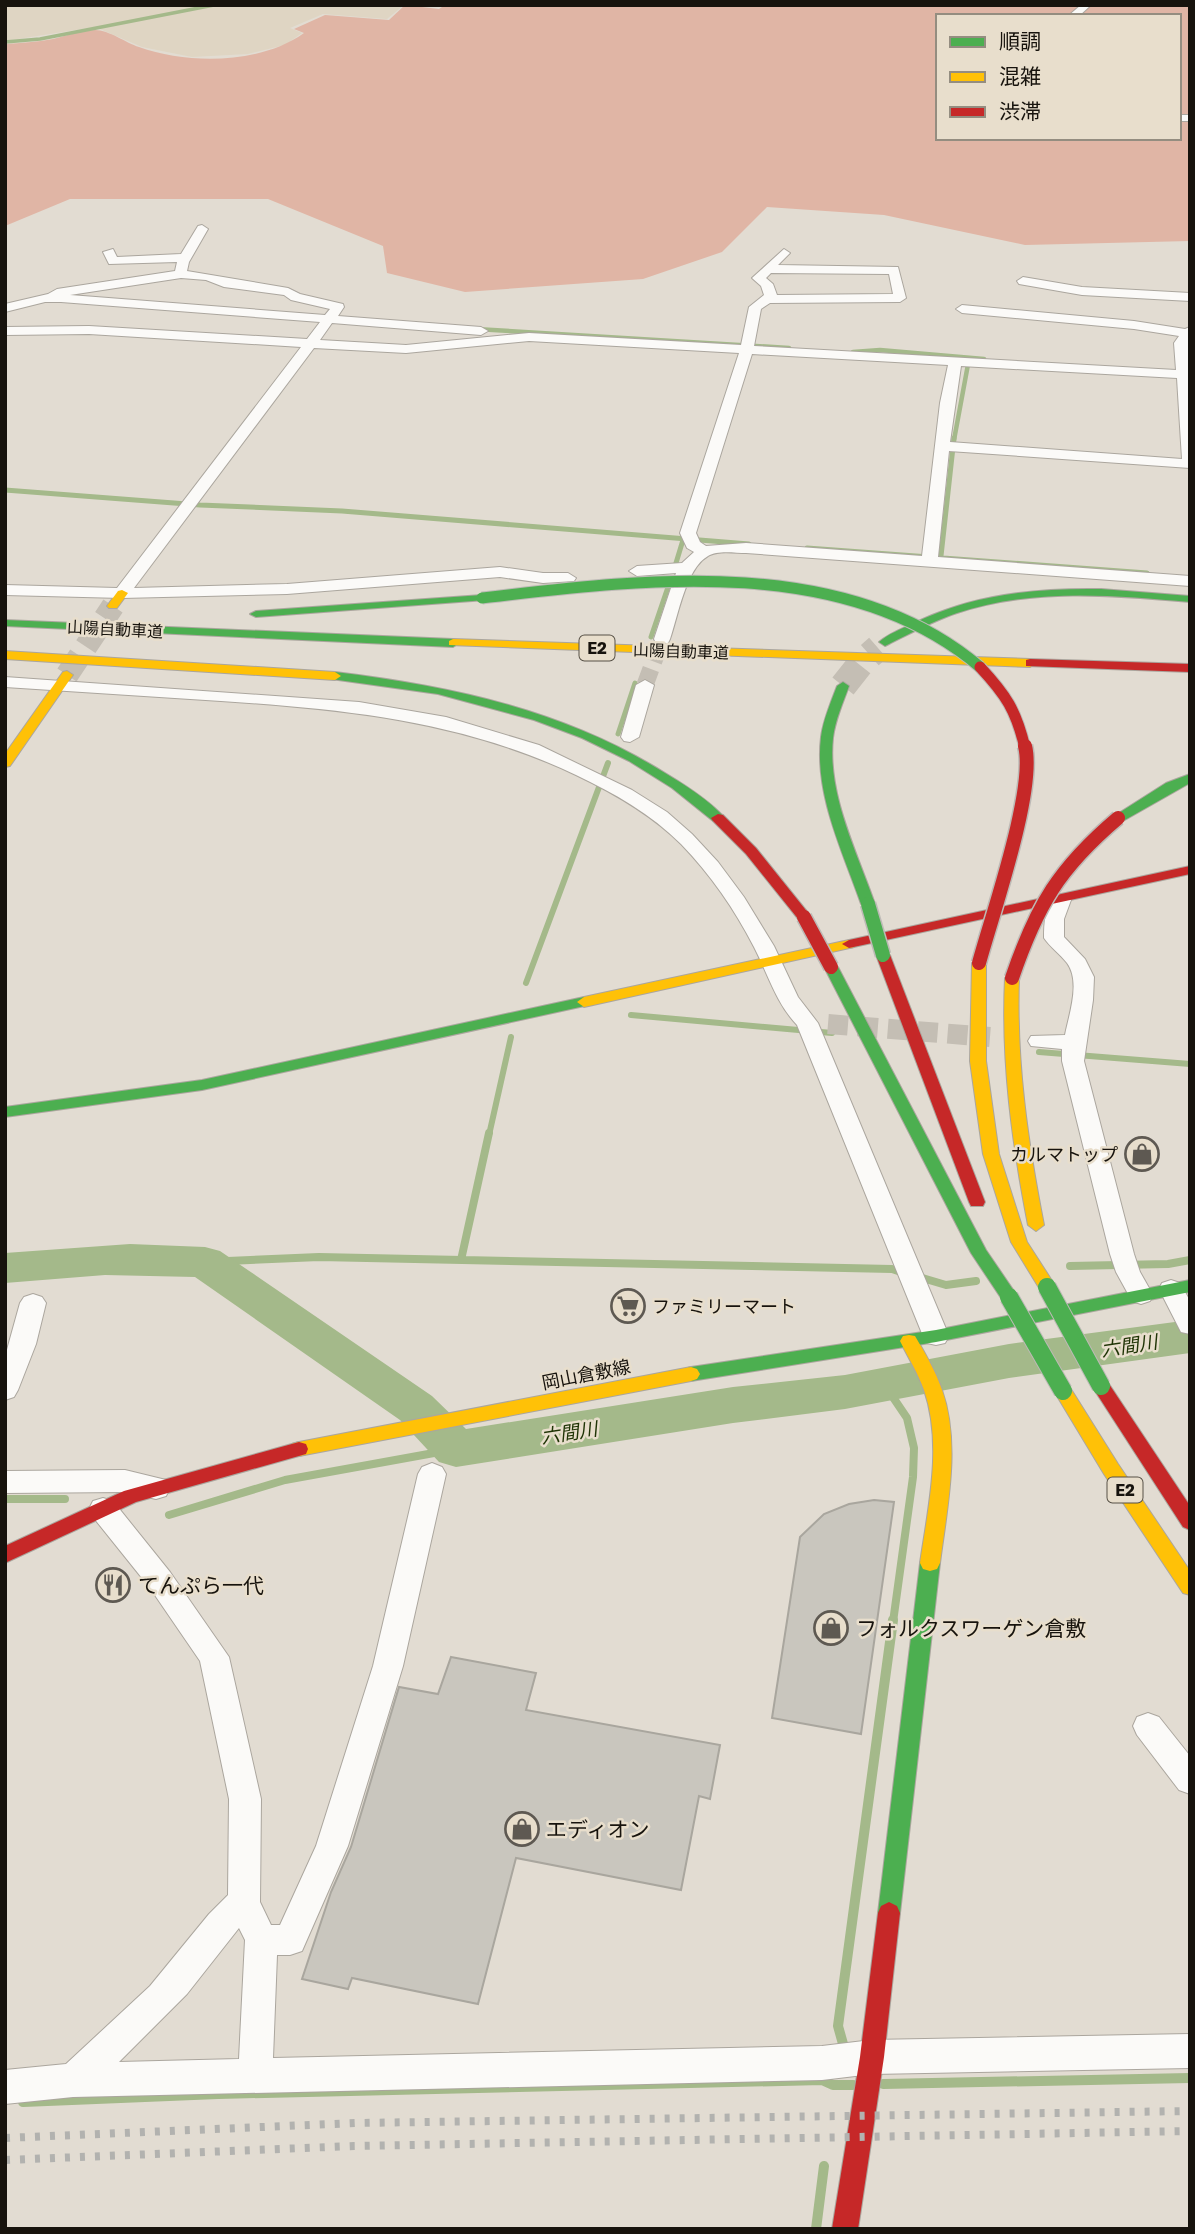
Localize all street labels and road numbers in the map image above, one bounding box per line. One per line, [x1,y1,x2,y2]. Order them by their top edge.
street label: 山陽自動車道 [67,617,163,641]
road number: E2 [580,636,614,660]
street label: 山陽自動車道 [633,639,729,663]
street label: 岡山倉敷線 [540,1355,632,1393]
road number: E2 [1108,1478,1142,1502]

